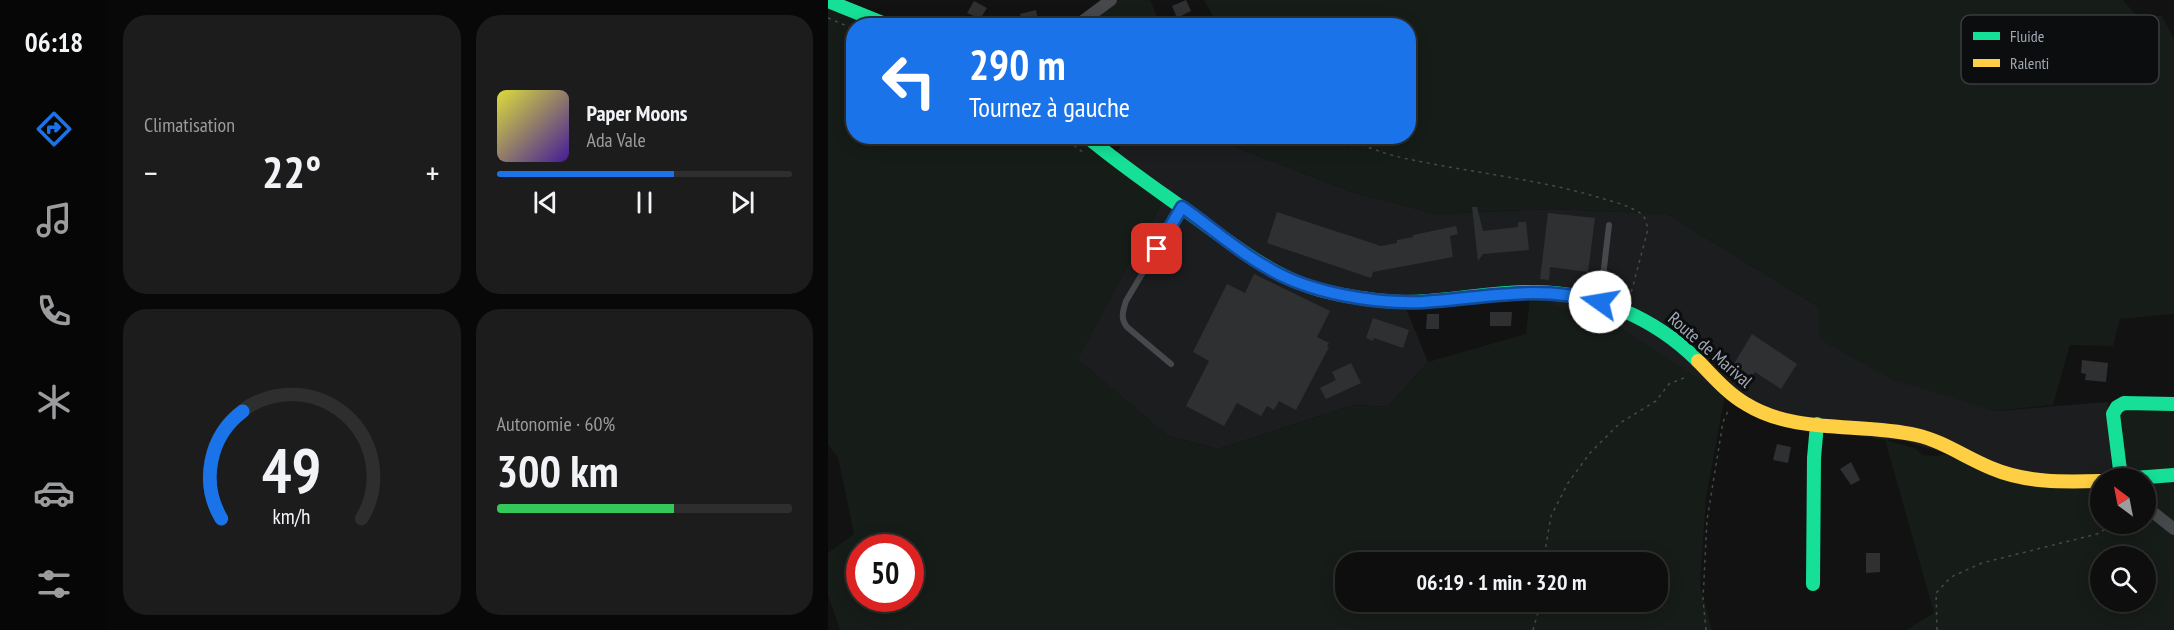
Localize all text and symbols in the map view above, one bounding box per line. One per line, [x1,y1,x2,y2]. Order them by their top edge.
legend [1961,15,2159,84]
text: 06:18 [25,25,83,59]
text: Fluide [2010,26,2044,46]
text: 290 m [969,37,1066,92]
icon: left [870,42,948,120]
text: Ralenti [2010,53,2049,73]
text: Tournez à gauche [969,90,1130,124]
text: Paper Moons [587,99,688,127]
icon: directions [33,108,75,150]
text: Climatisation [144,112,235,138]
text: Ada Vale [587,127,646,153]
text: 22° [262,142,321,200]
text: − [144,151,158,194]
text: + [426,151,440,194]
icon: previous [529,186,562,219]
icon: pause [628,186,661,219]
icon: next [726,186,759,219]
icon: music [33,199,75,241]
pin [1131,223,1182,274]
icon: arrive [1140,232,1173,265]
position arrow [1568,270,1632,334]
icon: phone [33,290,75,332]
street label: Route de Marival [1663,307,1758,393]
icon: climate [33,381,75,423]
text: Autonomie · 60% [497,411,615,437]
text: 49 [262,429,322,510]
text: 300 km [497,441,619,499]
north arrow [2090,468,2156,534]
map controls [2090,468,2156,612]
icon: car [33,472,75,514]
text: km/h [273,502,311,530]
speed limit sign: 50 [846,534,924,612]
button: search [2090,546,2156,612]
icon: filters [33,563,75,605]
text: 06:19 · 1 min · 320 m [1416,568,1587,596]

